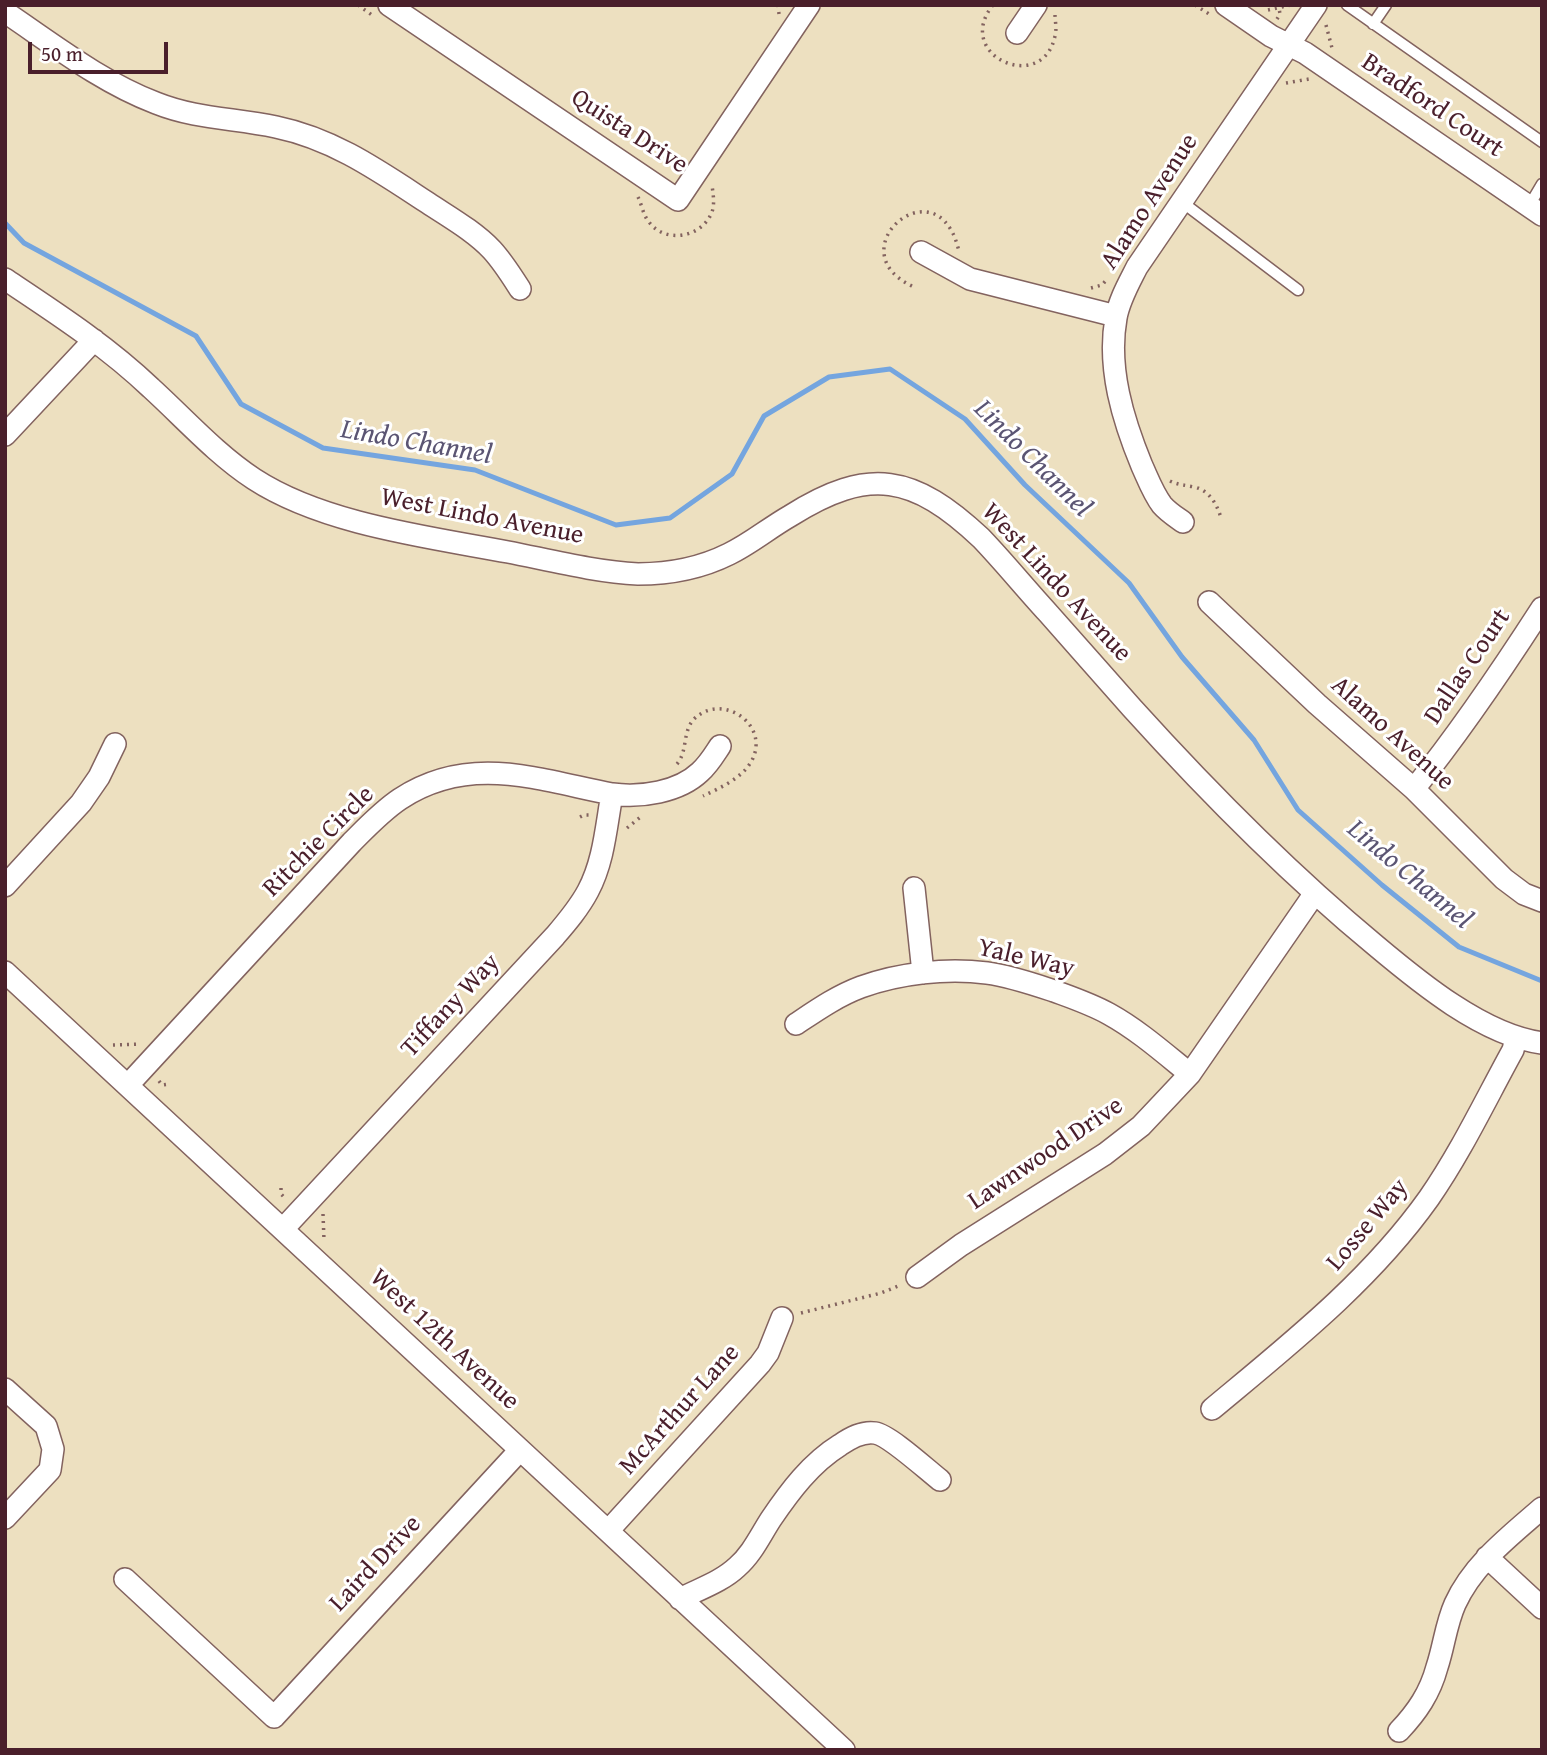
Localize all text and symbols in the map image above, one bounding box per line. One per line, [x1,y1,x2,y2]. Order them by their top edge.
scale bar [32,28,172,72]
text: 50 m [41,38,83,69]
street label: Bradford Court [1355,47,1509,165]
street label: Quista Drive [565,83,693,181]
street label: Alamo Avenue [1095,128,1205,276]
water label: Lindo Channel [966,393,1098,525]
water label: Lindo Channel [338,413,494,473]
street label: West Lindo Avenue [378,482,586,552]
street label: West Lindo Avenue [974,497,1138,669]
street label: Dallas Court [1418,603,1518,731]
street label: Alamo Avenue [1324,670,1460,798]
street label: Ritchie Circle [257,780,381,904]
water label: Lindo Channel [1340,813,1478,937]
street label: Yale Way [975,933,1077,985]
street label: Tiffany Way [395,948,507,1064]
street label: Lawnwood Drive [963,1091,1129,1217]
street label: Losse Way [1320,1173,1416,1277]
street label: West 12th Avenue [363,1263,525,1417]
street label: McArthur Lane [613,1338,747,1482]
street label: Laird Drive [323,1509,429,1619]

